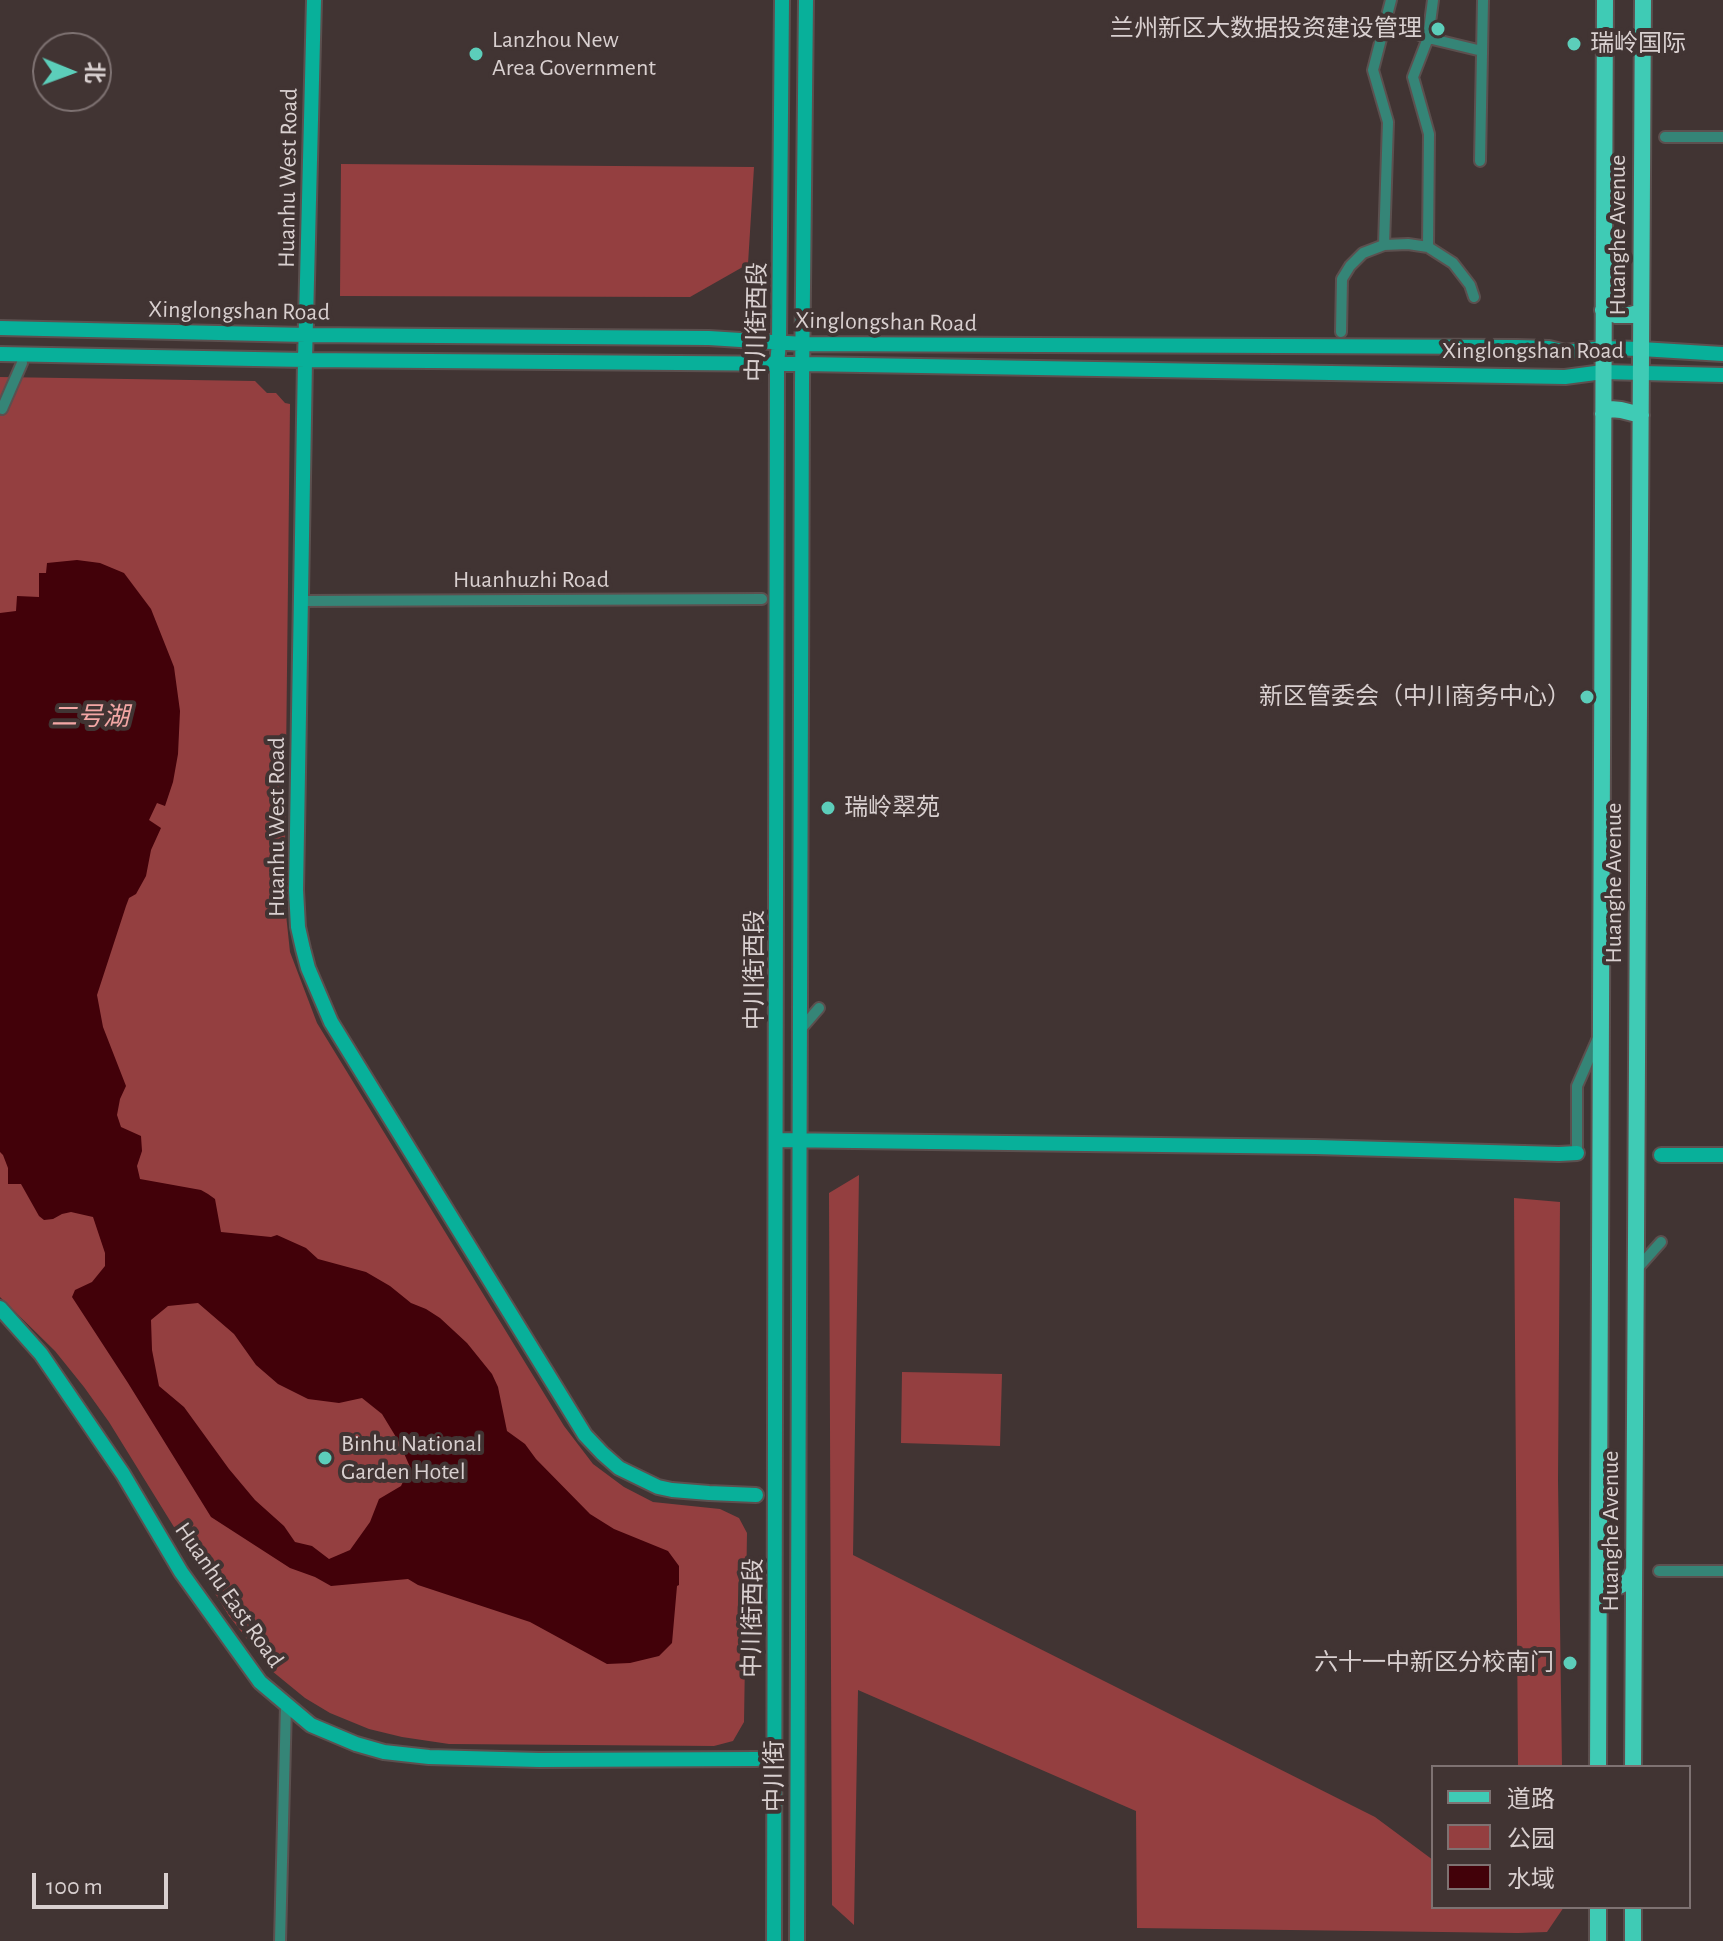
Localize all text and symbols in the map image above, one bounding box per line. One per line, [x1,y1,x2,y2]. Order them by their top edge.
place label: 兰州新区大数据投资建设管理 [1110,15,1422,43]
marker: 兰州新区大数据投资建设管理 [1429,20,1447,38]
place label: Lanzhou New Area Government [492,26,656,82]
place label: 瑞岭国际 [1590,30,1686,58]
north arrow [32,32,112,112]
marker: 瑞岭国际 [1565,35,1583,53]
marker: Lanzhou New Area Government [467,45,485,63]
text: 北 [83,61,105,84]
street label: Huanhu West Road [272,88,304,268]
street label: Huanghe Avenue [1604,155,1632,315]
street label: 中川街西段 [742,262,772,382]
street label: Xinglongshan Road [148,295,330,327]
street label: Xinglongshan Road [795,306,977,338]
street label: Xinglongshan Road [1442,337,1624,365]
street label: Huanhuzhi Road [453,566,609,594]
place label: 新区管委会（中川商务中心） [1259,683,1571,711]
marker: 新区管委会（中川商务中心） [1578,688,1596,706]
water label: 二号湖 [51,701,129,733]
street label: Huanhu West Road [263,737,291,917]
place label: 瑞岭翠苑 [844,794,940,822]
marker: 瑞岭翠苑 [819,799,837,817]
street label: Huanghe Avenue [1600,803,1628,963]
street label: 中川街西段 [741,910,769,1030]
place label: Binhu National Garden Hotel [341,1430,482,1486]
marker: Binhu National Garden Hotel [316,1449,334,1467]
street label: Huanghe Avenue [1597,1451,1625,1611]
street label: Huanhu East Road [168,1517,290,1673]
street label: 中川街西段 [738,1558,768,1678]
place label: 六十一中新区分校南门 [1314,1649,1554,1677]
marker: 六十一中新区分校南门 [1561,1654,1579,1672]
street label: 中川街 [761,1740,789,1812]
legend [1431,1765,1691,1909]
text: 道路 [1507,1788,1555,1812]
text: 公园 [1507,1828,1555,1852]
scale bar [36,1857,172,1907]
text: 水域 [1507,1868,1555,1892]
text: 100 m [46,1875,103,1899]

